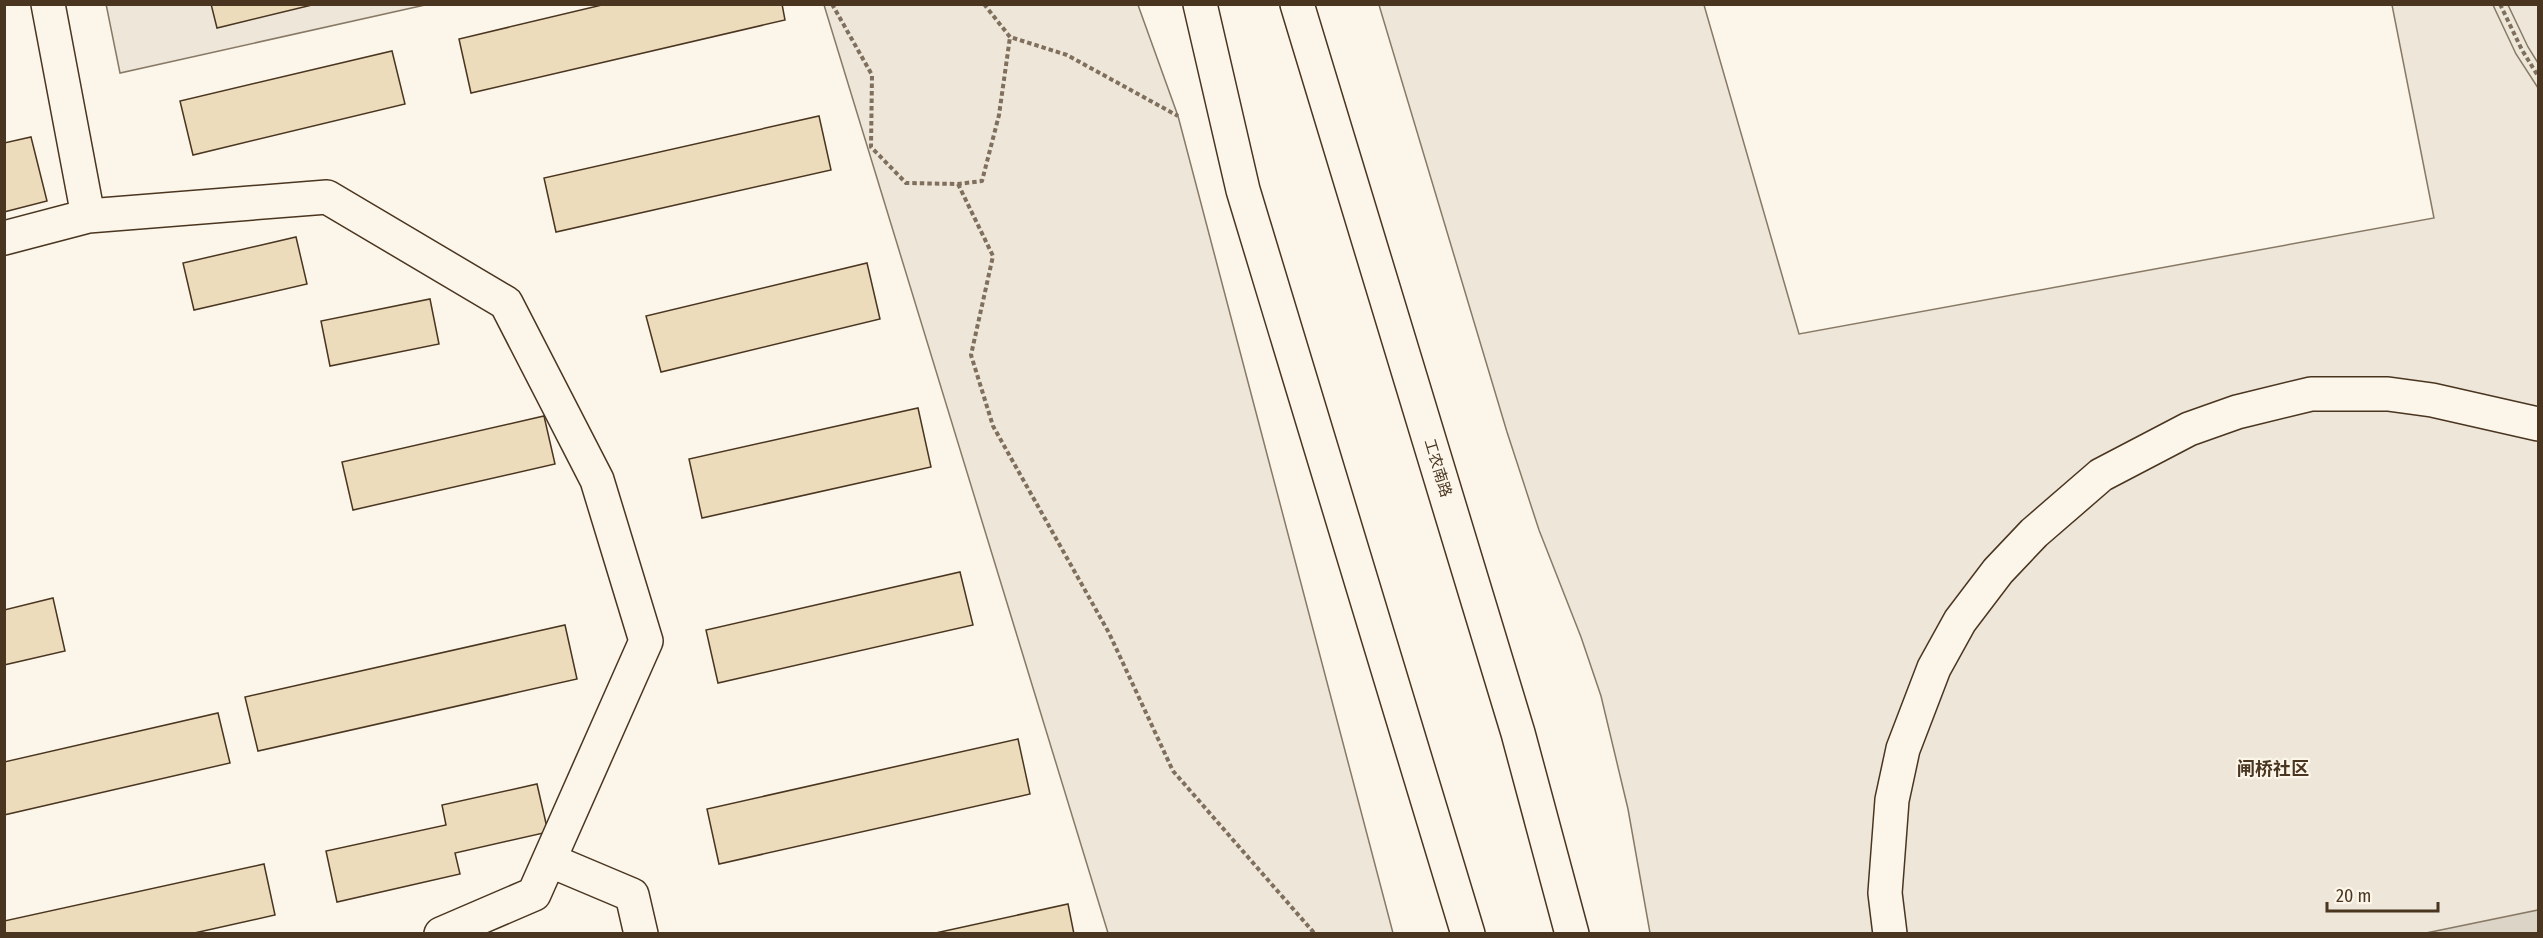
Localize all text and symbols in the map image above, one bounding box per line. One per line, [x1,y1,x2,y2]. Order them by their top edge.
street label: 工农南路 [1421,437,1455,499]
district label: 闸桥社区 [2237,758,2309,780]
scale bar [2327,875,2438,913]
text: 20 m [2336,885,2371,907]

